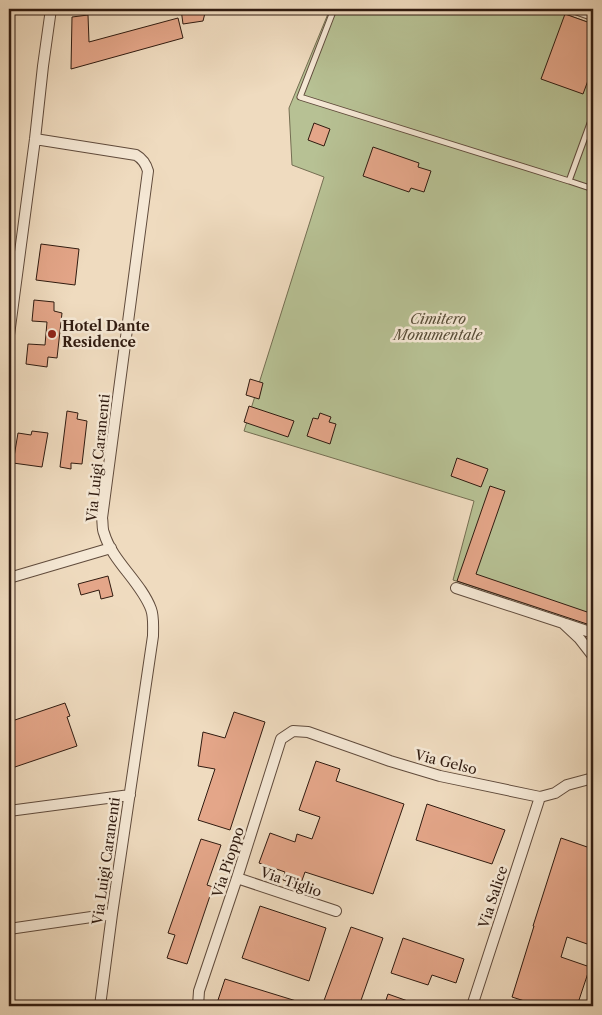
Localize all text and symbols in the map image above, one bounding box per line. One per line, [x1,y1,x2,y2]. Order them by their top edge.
park label: Cimitero Monumentale [392,310,483,344]
place label: Hotel Dante Residence [62,317,150,351]
marker: Hotel Dante Residence [46,328,58,340]
street label: Via Luigi Caranenti [82,393,114,524]
street label: Via Gelso [412,745,479,778]
street label: Via Luigi Caranenti [88,796,124,927]
street label: Via Pioppo [208,824,248,901]
street label: Via Tiglio [257,863,324,901]
street label: Via Salice [474,863,512,931]

